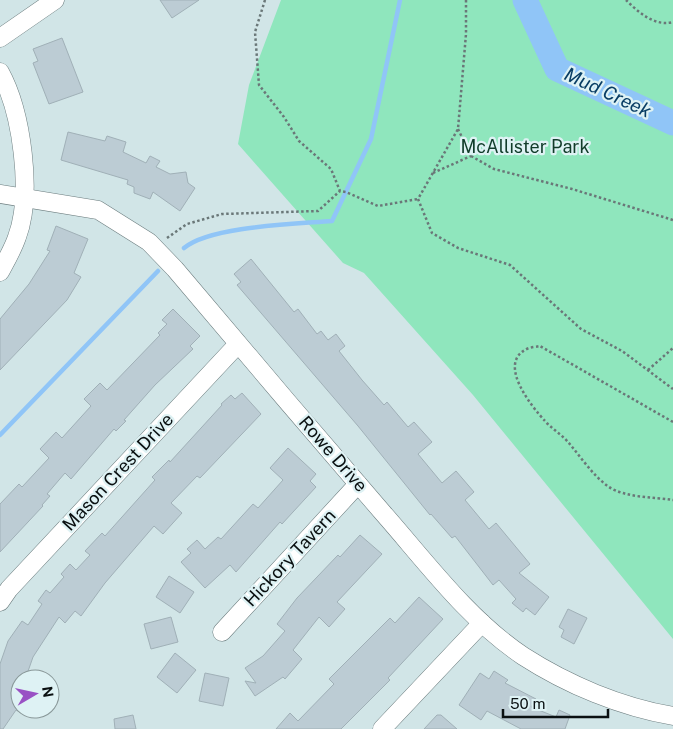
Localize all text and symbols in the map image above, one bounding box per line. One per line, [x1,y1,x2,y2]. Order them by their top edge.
water label: Mud Creek [561,62,655,122]
park label: McAllister Park [460,136,590,157]
street label: Mason Crest Drive [58,409,177,535]
street label: Rowe Drive [295,412,372,496]
street label: Hickory Tavern [239,505,340,610]
north arrow [10,669,60,719]
text: N [39,685,57,699]
scale bar [503,686,608,718]
text: 50 m [510,695,545,712]

